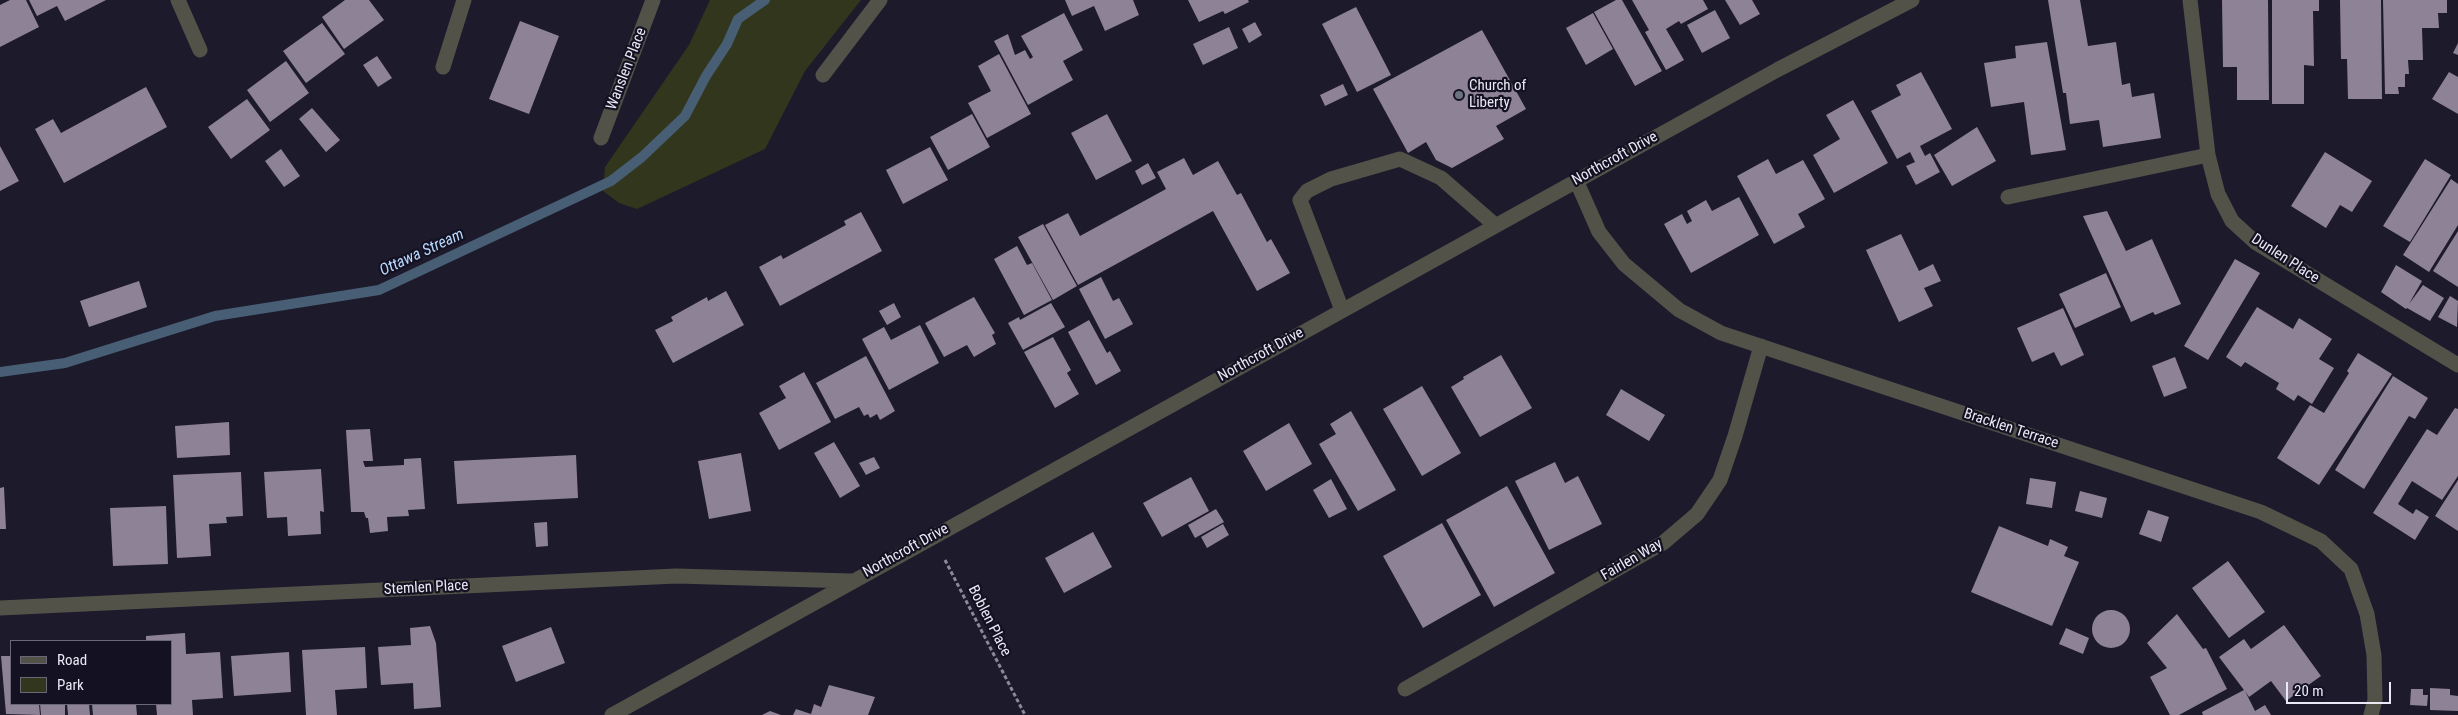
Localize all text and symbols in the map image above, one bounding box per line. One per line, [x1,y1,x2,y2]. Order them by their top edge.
street label: Wanslen Place [603,25,651,113]
place label: Church of Liberty [1469,77,1526,112]
marker: Church of Liberty [1453,89,1465,101]
street label: Northcroft Drive [1569,128,1661,190]
water label: Ottawa Stream [377,225,467,281]
street label: Dunlen Place [2248,230,2322,288]
street label: Northcroft Drive [1215,324,1307,386]
street label: Bracklen Terrace [1961,405,2061,453]
street label: Northcroft Drive [860,520,952,582]
street label: Fairlen Way [1598,535,1666,585]
street label: Stemlen Place [383,577,469,599]
street label: Boblen Place [963,583,1015,659]
legend [10,640,172,705]
text: Road [57,651,87,669]
scale bar [2288,672,2393,704]
text: Park [57,676,84,694]
text: 20 m [2294,682,2324,700]

